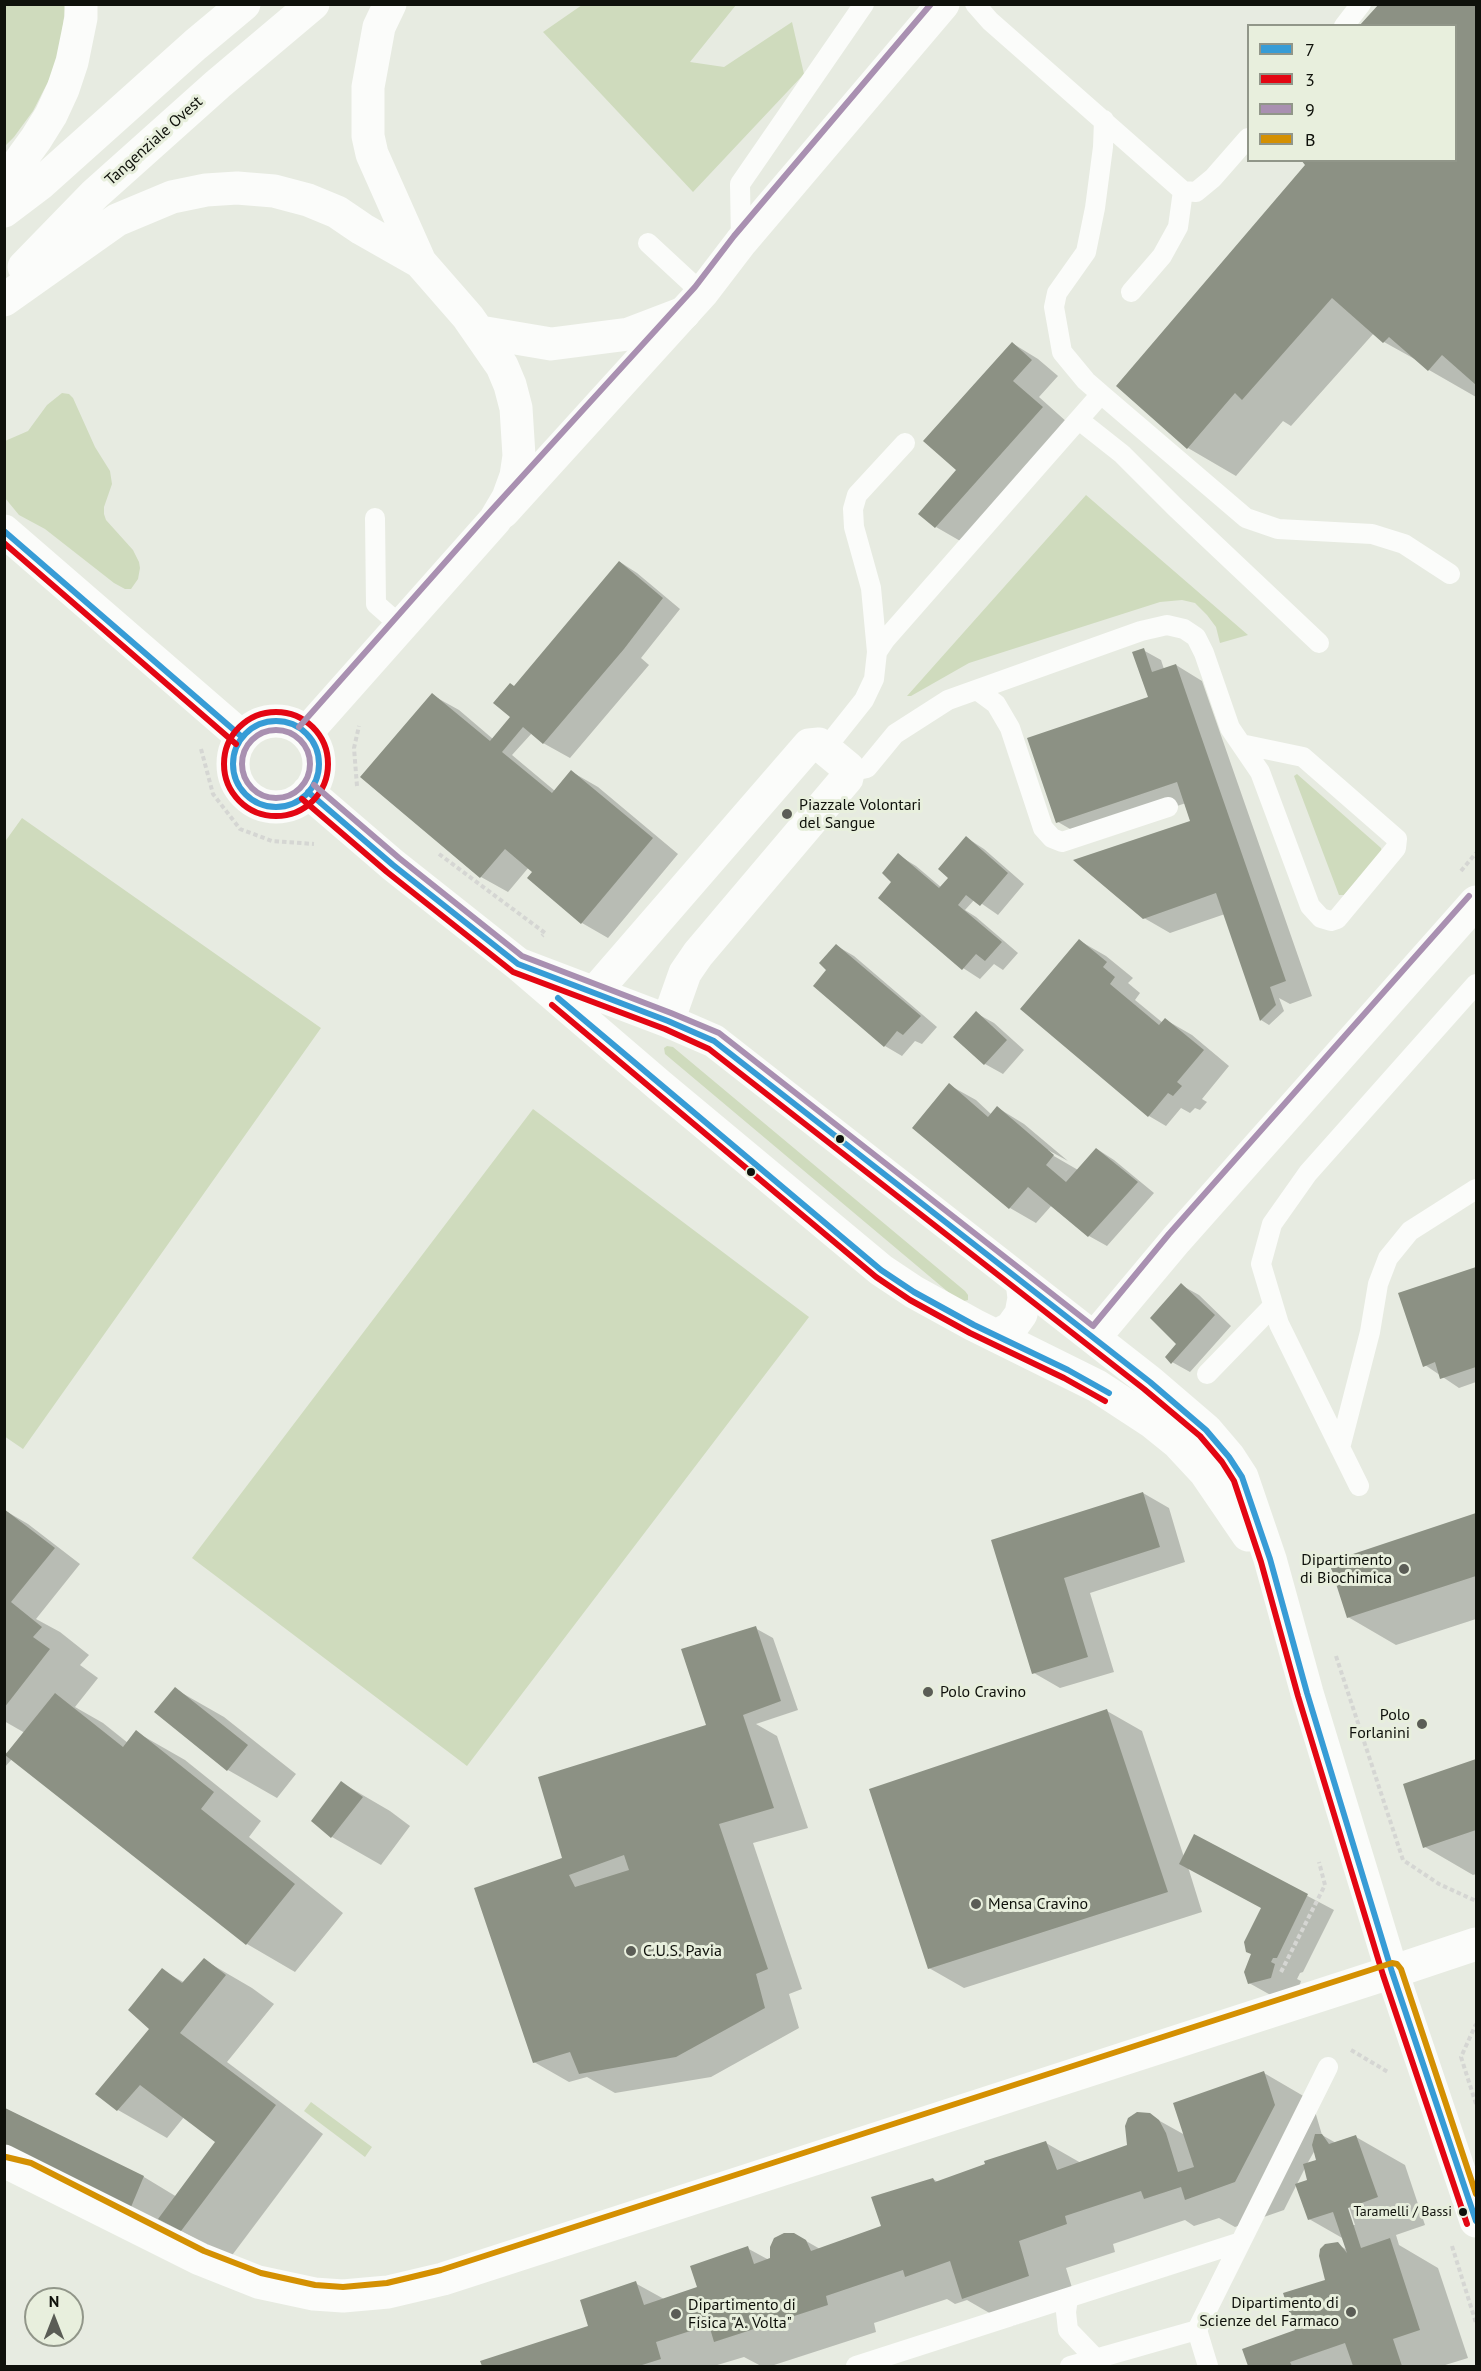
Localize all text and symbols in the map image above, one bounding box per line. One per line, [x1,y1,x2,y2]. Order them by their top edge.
legend [1247,24,1457,162]
text: 7 [1305,38,1315,61]
text: 3 [1305,68,1315,91]
street label: Tangenziale Ovest [101,92,207,190]
text: 9 [1305,98,1315,121]
text: B [1305,128,1316,151]
place label: Piazzale Volontari del Sangue [799,795,921,833]
marker: Piazzale Volontari del Sangue [780,807,794,821]
unlabelled marker [834,1133,846,1145]
unlabelled marker [745,1166,757,1178]
place label: Dipartimento di Biochimica [1300,1550,1392,1588]
marker: Dipartimento di Biochimica [1397,1562,1411,1576]
place label: Polo Cravino [940,1682,1026,1702]
marker: Polo Cravino [921,1685,935,1699]
place label: Polo Forlanini [1349,1705,1410,1743]
marker: Polo Forlanini [1415,1717,1429,1731]
place label: Mensa Cravino [988,1894,1088,1914]
marker: Mensa Cravino [969,1897,983,1911]
place label: C.U.S. Pavia [643,1941,722,1961]
marker: C.U.S. Pavia [624,1944,638,1958]
place label: Taramelli / Bassi [1354,2204,1452,2220]
marker: Taramelli / Bassi [1457,2206,1469,2218]
north arrow [24,2287,84,2347]
text: N [49,2291,59,2311]
place label: Dipartimento di Scienze del Farmaco [1199,2293,1339,2331]
place label: Dipartimento di Fisica "A. Volta" [688,2295,796,2333]
marker: Dipartimento di Scienze del Farmaco [1344,2305,1358,2319]
marker: Dipartimento di Fisica "A. Volta" [669,2307,683,2321]

